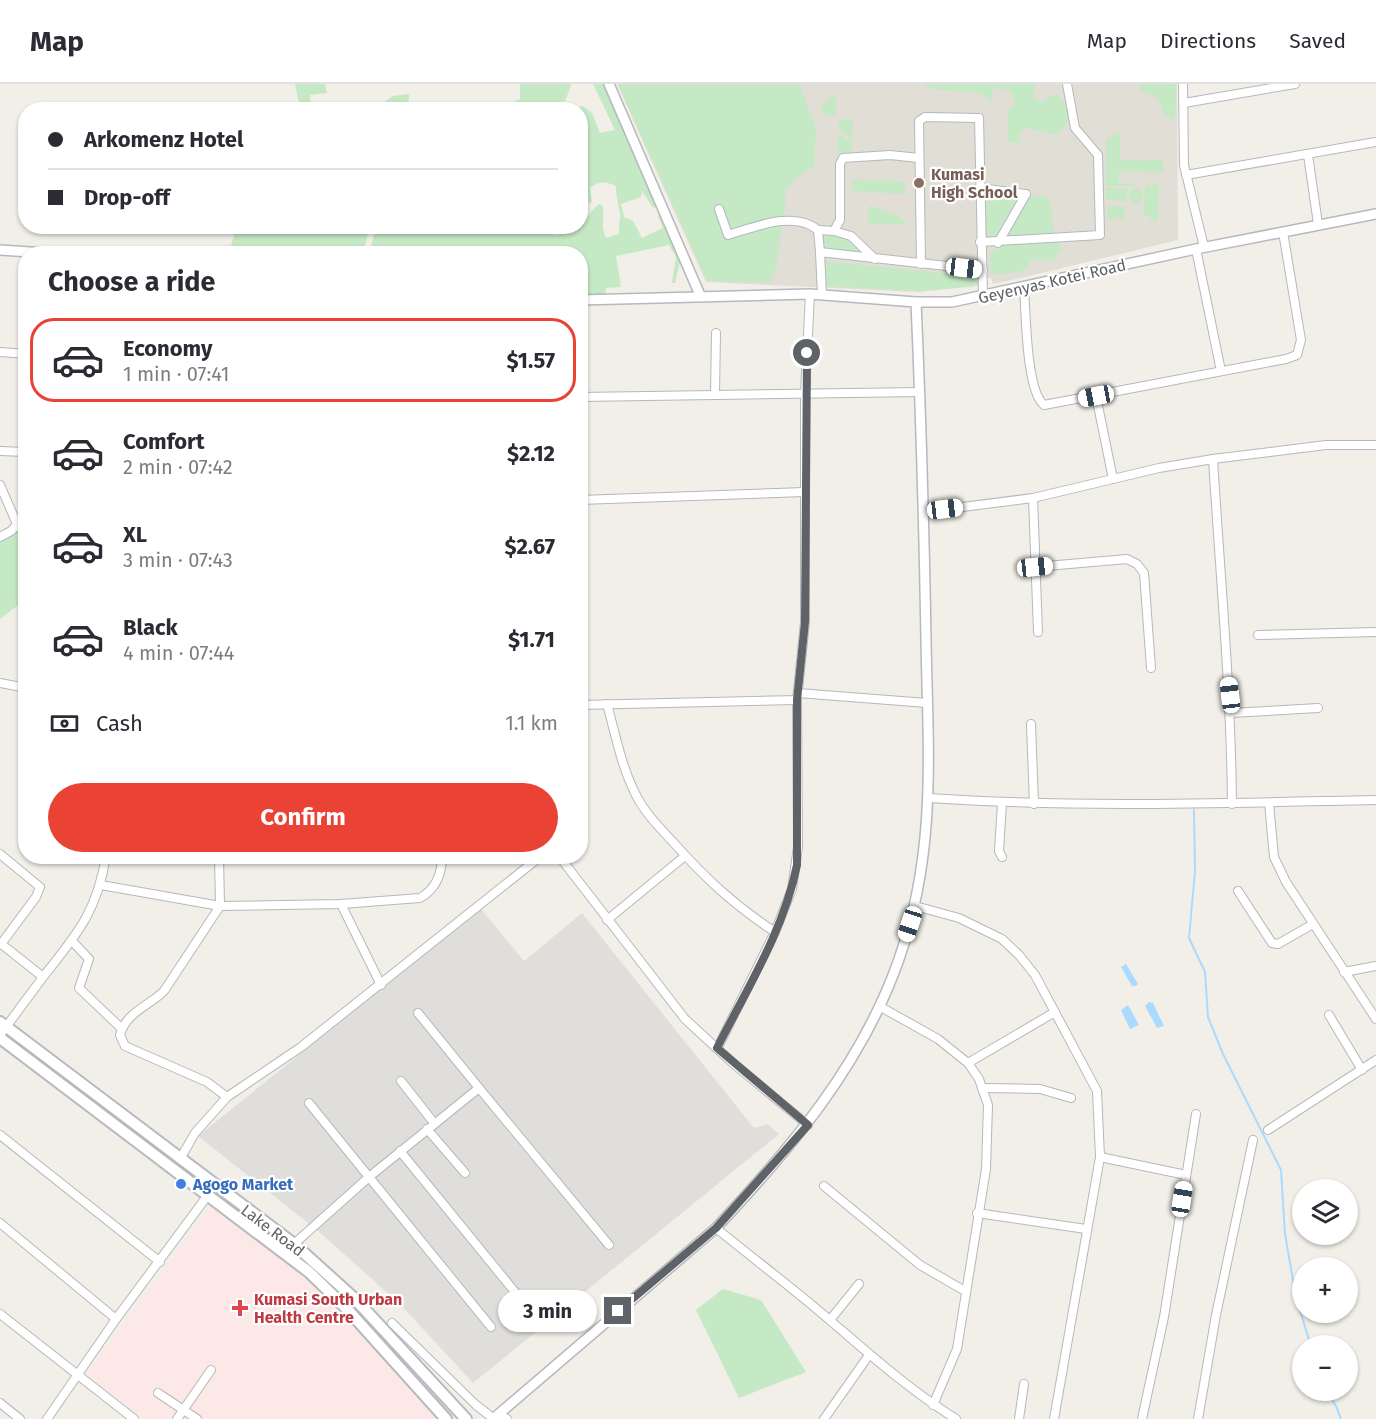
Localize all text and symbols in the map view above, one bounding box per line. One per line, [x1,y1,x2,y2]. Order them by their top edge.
text: Map [30,25,84,58]
text: Map [1087,28,1127,54]
text: Directions [1160,28,1256,54]
text: Saved [1289,28,1346,54]
text: Arkomenz Hotel [84,126,244,153]
place label: Kumasi High School [931,165,1018,202]
marker: Kumasi High School [912,176,926,190]
text: Drop-off [84,184,170,211]
street label: Geyenyas Kotei Road [976,255,1128,308]
car [945,257,983,279]
text: Choose a ride [48,266,215,298]
icon: car [51,333,105,387]
text: Economy [123,335,212,362]
route start [793,339,820,366]
text: $1.57 [507,347,555,374]
text: 1 min · 07:41 [123,362,229,386]
car [1077,384,1115,408]
icon: car [51,426,105,480]
text: Comfort [123,428,204,455]
text: $2.12 [507,440,555,467]
text: 2 min · 07:42 [123,455,233,479]
car [926,498,964,520]
icon: car [51,519,105,573]
text: XL [123,521,147,548]
text: $2.67 [505,533,555,560]
text: 3 min · 07:43 [123,548,233,572]
car [1016,556,1054,578]
icon: car [51,612,105,666]
text: Black [123,614,178,641]
text: $1.71 [508,626,555,653]
text: 4 min · 07:44 [123,641,234,665]
car [1219,676,1241,714]
icon: cash [48,707,81,740]
text: Cash [96,710,143,737]
text: 1.1 km [505,711,558,735]
button: Confirm [48,783,558,852]
car [896,904,924,944]
place label: Agogo Market [192,1175,294,1194]
marker: Agogo Market [174,1177,188,1191]
map controls [1292,1179,1358,1401]
button: layers [1292,1179,1358,1245]
car [1170,1180,1194,1218]
street label: Lake Road [237,1200,308,1260]
button: + [1292,1257,1358,1323]
place label: Kumasi South Urban Health Centre [254,1290,402,1327]
callout: 3 min [498,1290,597,1332]
route end [604,1297,631,1324]
marker: Kumasi South Urban Health Centre [231,1299,249,1317]
text: 3 min [523,1299,572,1323]
button: − [1292,1335,1358,1401]

